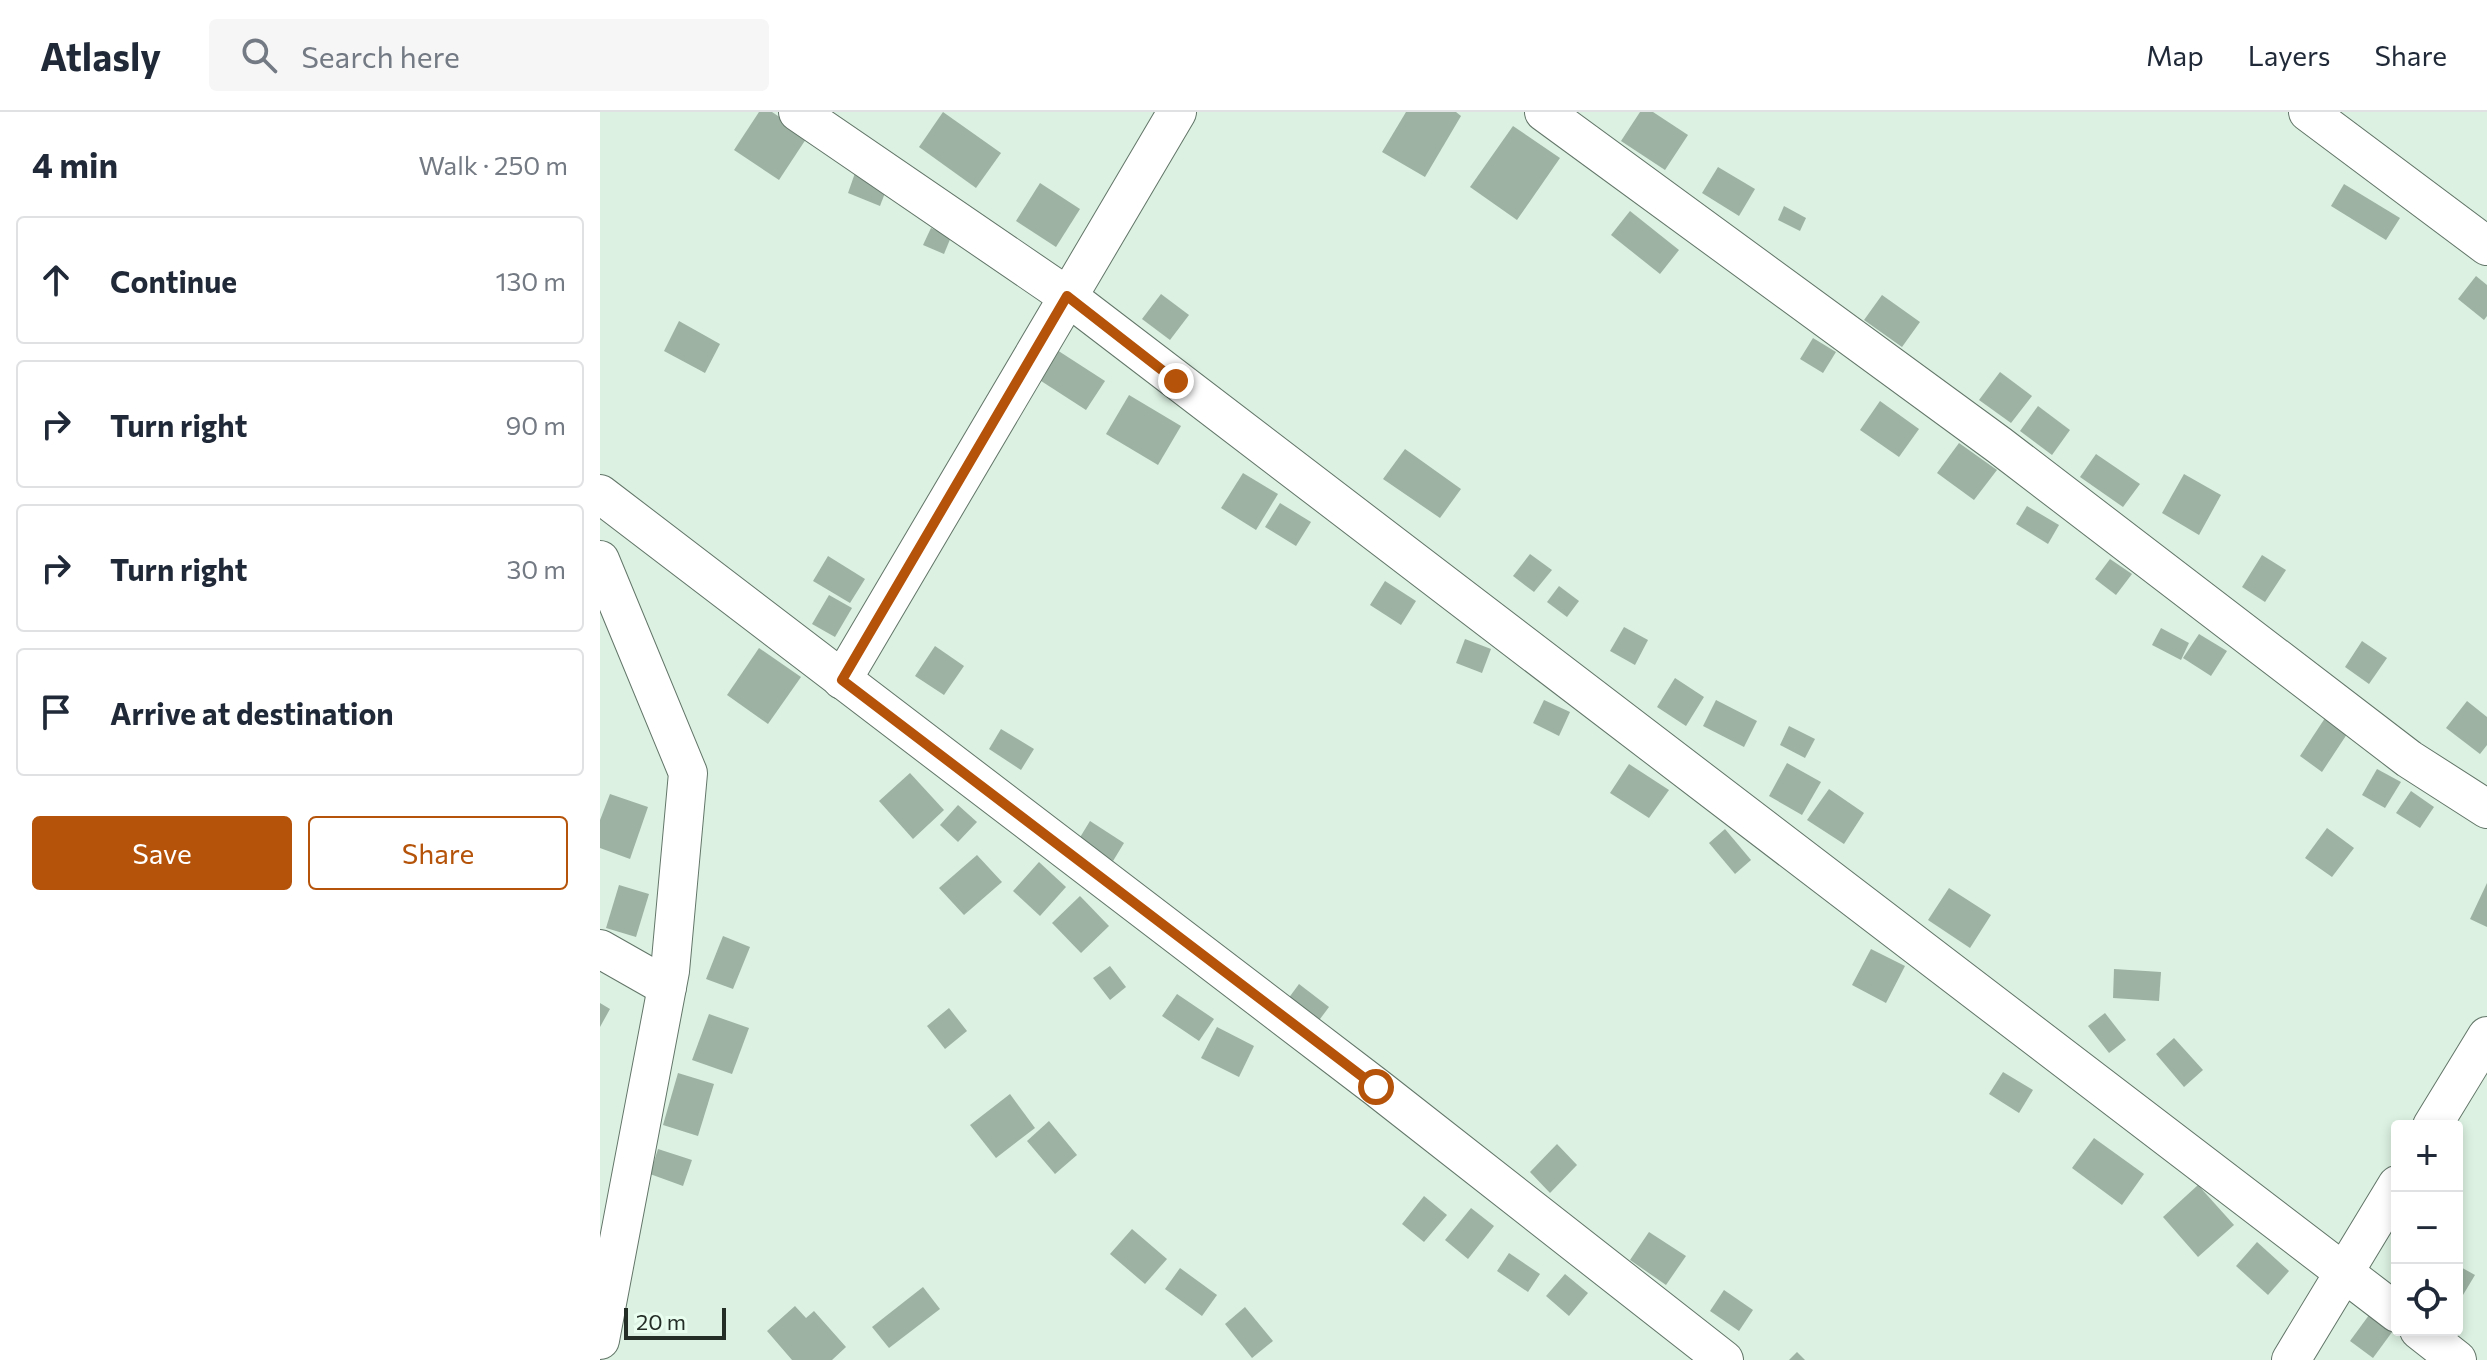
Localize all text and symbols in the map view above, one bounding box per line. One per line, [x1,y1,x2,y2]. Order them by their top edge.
search box [209,19,769,91]
text: Atlasly [40,32,161,79]
icon: search [237,33,281,77]
text: Search here [301,37,460,74]
text: Map [2146,38,2204,72]
text: Layers [2248,38,2330,72]
text: Share [2374,38,2447,72]
text: 4 min [32,143,118,185]
text: Walk · 250 m [418,149,568,180]
icon: ahead [34,258,78,302]
text: Continue [110,262,237,299]
text: 130 m [495,265,566,296]
route end [1158,363,1194,399]
icon: right [34,402,78,446]
text: Turn right [110,406,247,443]
text: 90 m [506,409,566,440]
icon: right [34,546,78,590]
text: Turn right [110,550,247,587]
text: 30 m [507,553,566,584]
icon: arrive [34,690,78,734]
text: Arrive at destination [110,694,394,731]
button: Save [32,816,292,890]
button: Share [308,816,568,890]
route start [1358,1069,1394,1105]
map controls [2391,1120,2463,1336]
button: + [2391,1120,2463,1192]
button: − [2391,1192,2463,1264]
button: locate [2391,1264,2463,1336]
scale bar [624,1304,726,1340]
text: 20 m [636,1308,686,1335]

